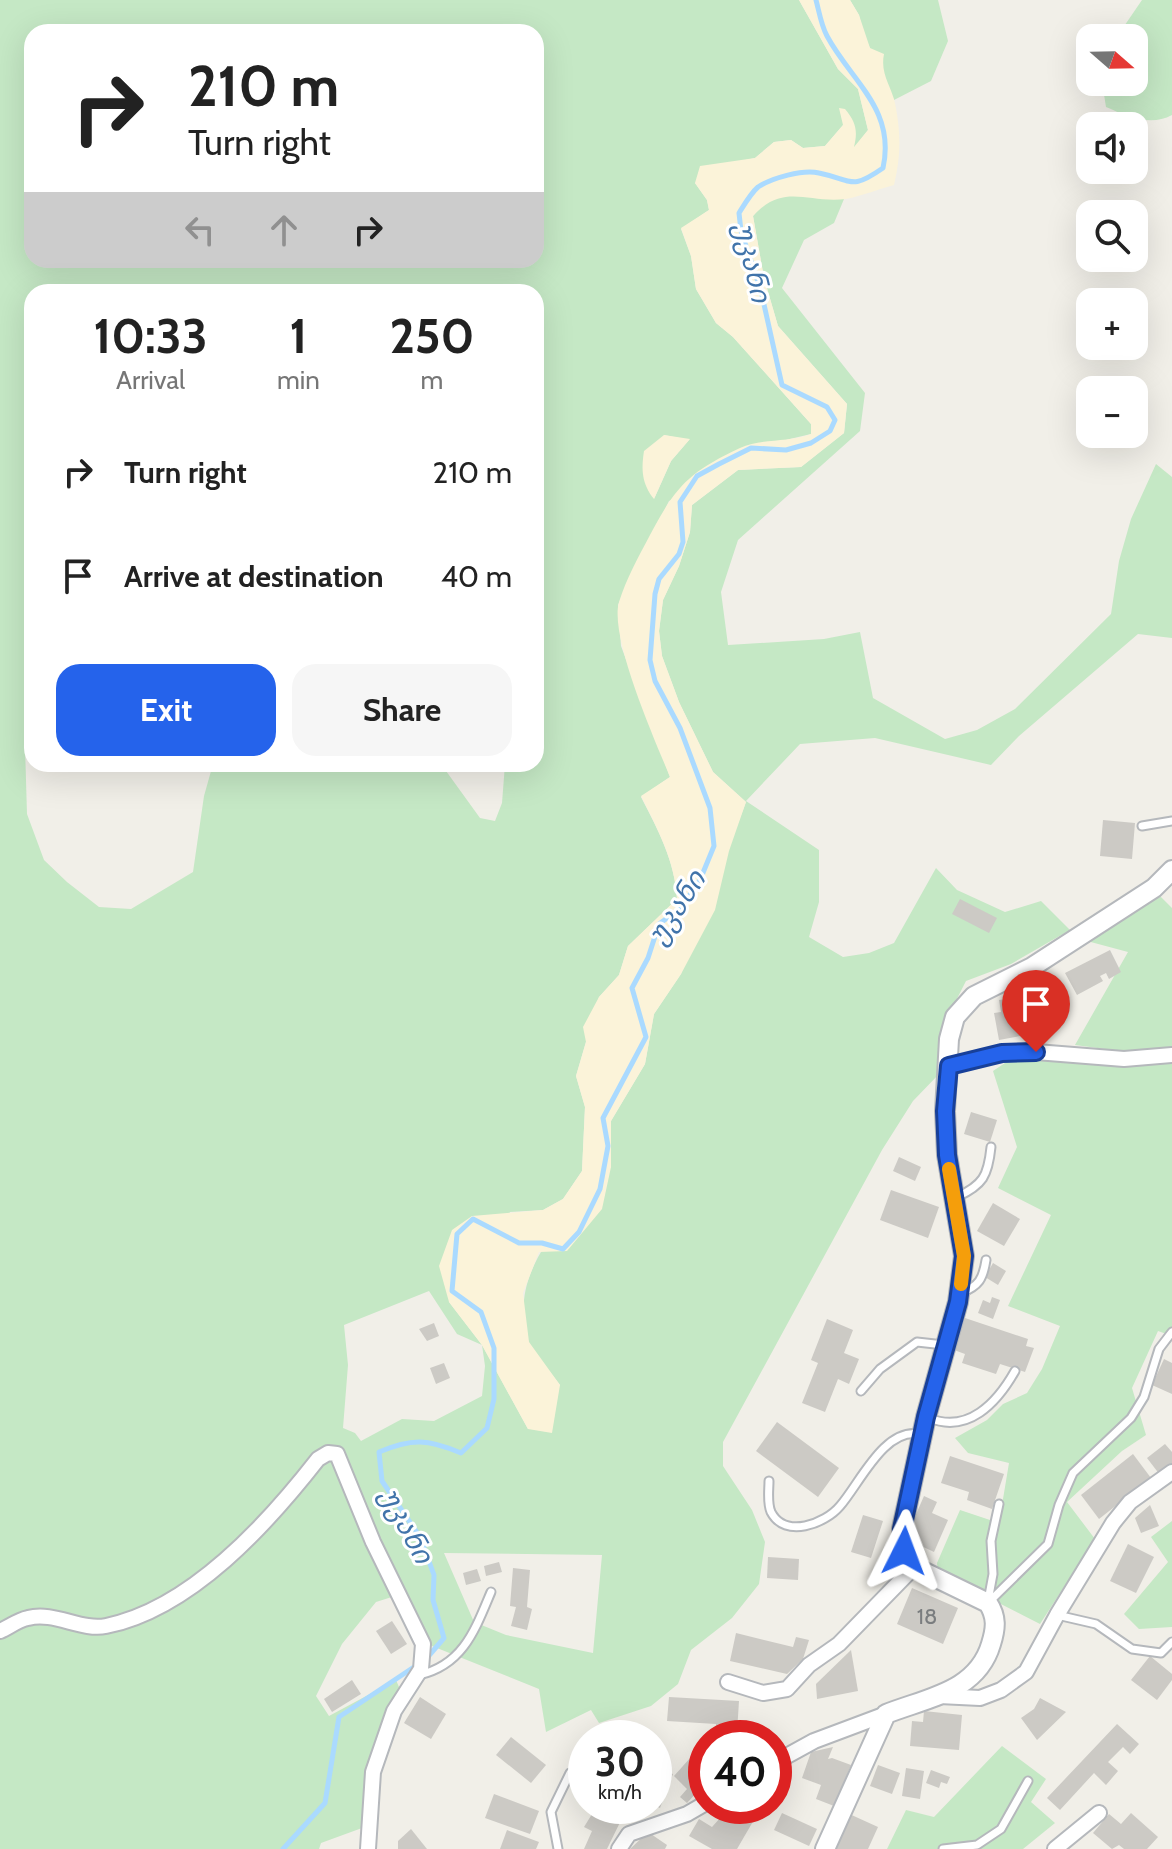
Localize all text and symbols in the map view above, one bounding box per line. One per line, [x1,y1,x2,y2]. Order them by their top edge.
north arrow [1076,24,1148,96]
map controls [1076,24,1148,448]
text: 210 m [188,52,339,120]
icon: right [56,56,160,160]
button: sound [1076,112,1148,184]
text: Turn right [188,120,331,164]
button: search [1076,200,1148,272]
icon: left [178,208,222,252]
icon: ahead [262,208,306,252]
icon: right [346,208,390,252]
water label: უკანი [727,219,779,307]
button: + [1076,288,1148,360]
text: 10:33 [94,307,208,365]
text: 1 [290,307,307,365]
text: 250 [389,307,474,365]
text: Arrival [116,364,185,396]
text: min [277,364,320,396]
text: m [421,364,443,396]
button: − [1076,376,1148,448]
icon: right [56,450,100,494]
text: Turn right [124,454,247,491]
text: 210 m [432,454,512,491]
icon: arrive [56,554,100,598]
text: Arrive at destination [124,558,384,595]
text: 40 m [441,558,512,595]
button: Exit [56,664,276,756]
button: Share [292,664,512,756]
water label: უკანი [640,862,713,950]
pin [1002,970,1070,1052]
icon: arrive [1014,982,1058,1026]
water label: უკანი [373,1481,442,1571]
position arrow [862,1509,946,1593]
house number: 18 [917,1603,937,1630]
speed limit sign: 40 [688,1720,792,1824]
text: 30 [595,1737,645,1786]
text: km/h [598,1780,642,1804]

